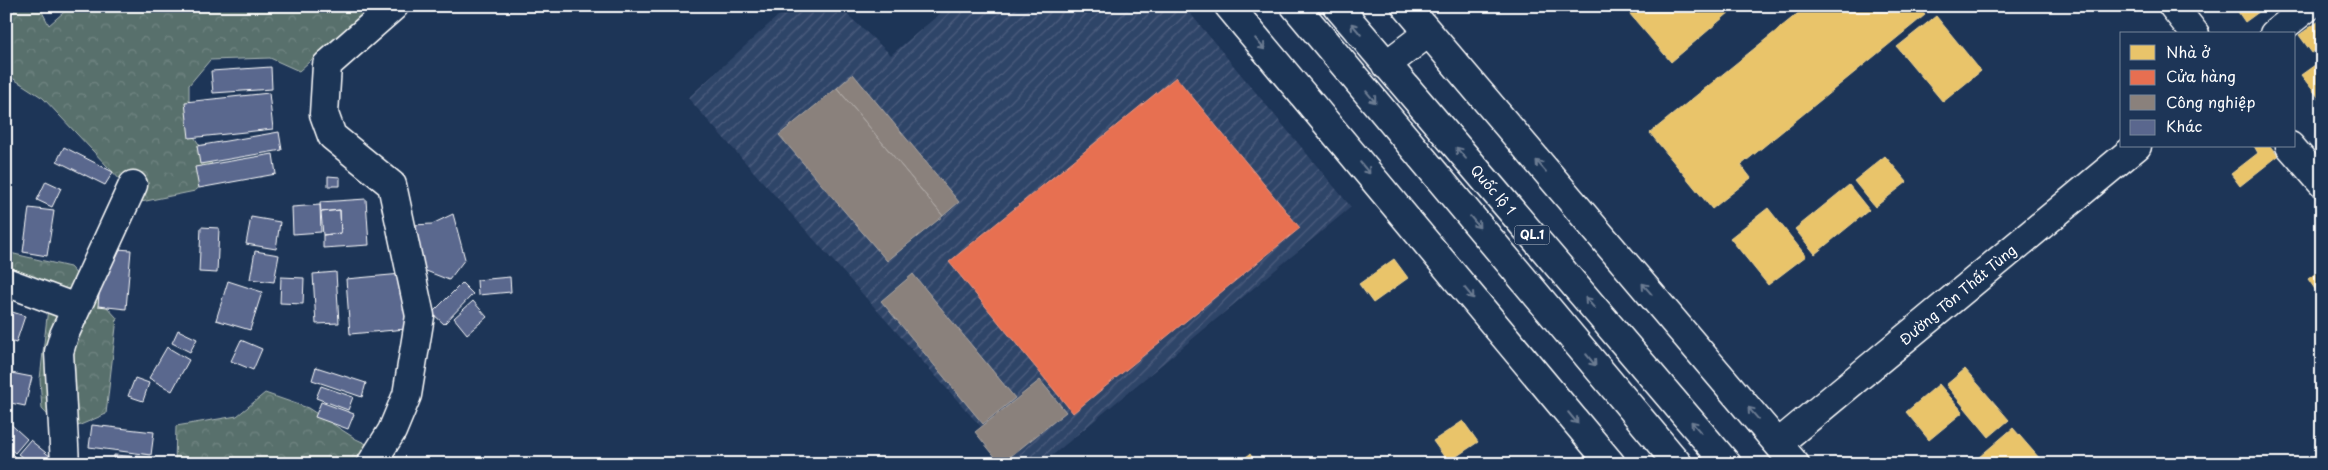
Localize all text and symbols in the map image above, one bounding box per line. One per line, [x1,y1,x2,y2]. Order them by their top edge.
one-way arrow [1351,23,1362,36]
legend [2120,32,2296,148]
one-way arrow [1255,37,1266,50]
text: Nhà ở [2166,40,2211,63]
text: Cửa hàng [2166,64,2236,87]
text: Công nghiệp [2166,90,2255,113]
one-way arrow [1365,91,1377,104]
text: Khác [2166,114,2202,137]
one-way arrow [1456,147,1467,160]
street label: Quốc lộ 1 [1466,160,1521,219]
one-way arrow [1536,160,1547,173]
one-way arrow [1359,162,1370,175]
one-way arrow [1470,215,1481,228]
road number: QL.1 [1514,226,1550,244]
street label: Đường Tôn Thất Tùng [1895,239,2021,350]
one-way arrow [1641,283,1652,296]
one-way arrow [1463,286,1474,299]
one-way arrow [1585,297,1596,310]
one-way arrow [1585,353,1596,366]
one-way arrow [1747,407,1758,420]
one-way arrow [1567,411,1578,424]
one-way arrow [1690,420,1701,433]

